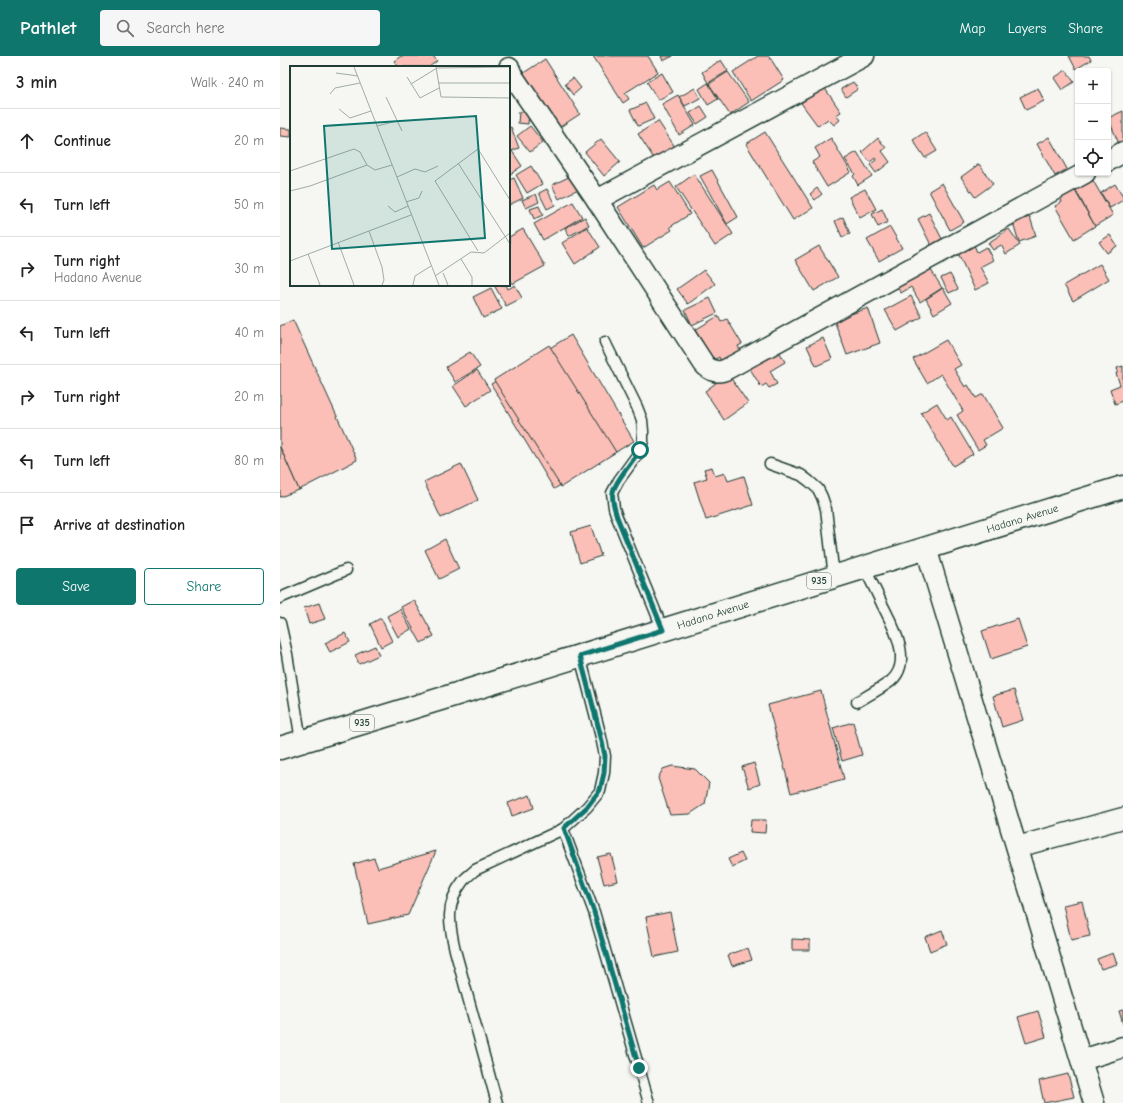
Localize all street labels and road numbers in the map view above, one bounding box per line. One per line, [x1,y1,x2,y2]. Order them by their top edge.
street label: Hadano Avenue [985,501,1060,536]
road number: 935 [807,573,831,589]
street label: Hadano Avenue [675,597,751,632]
road number: 935 [350,715,374,731]

